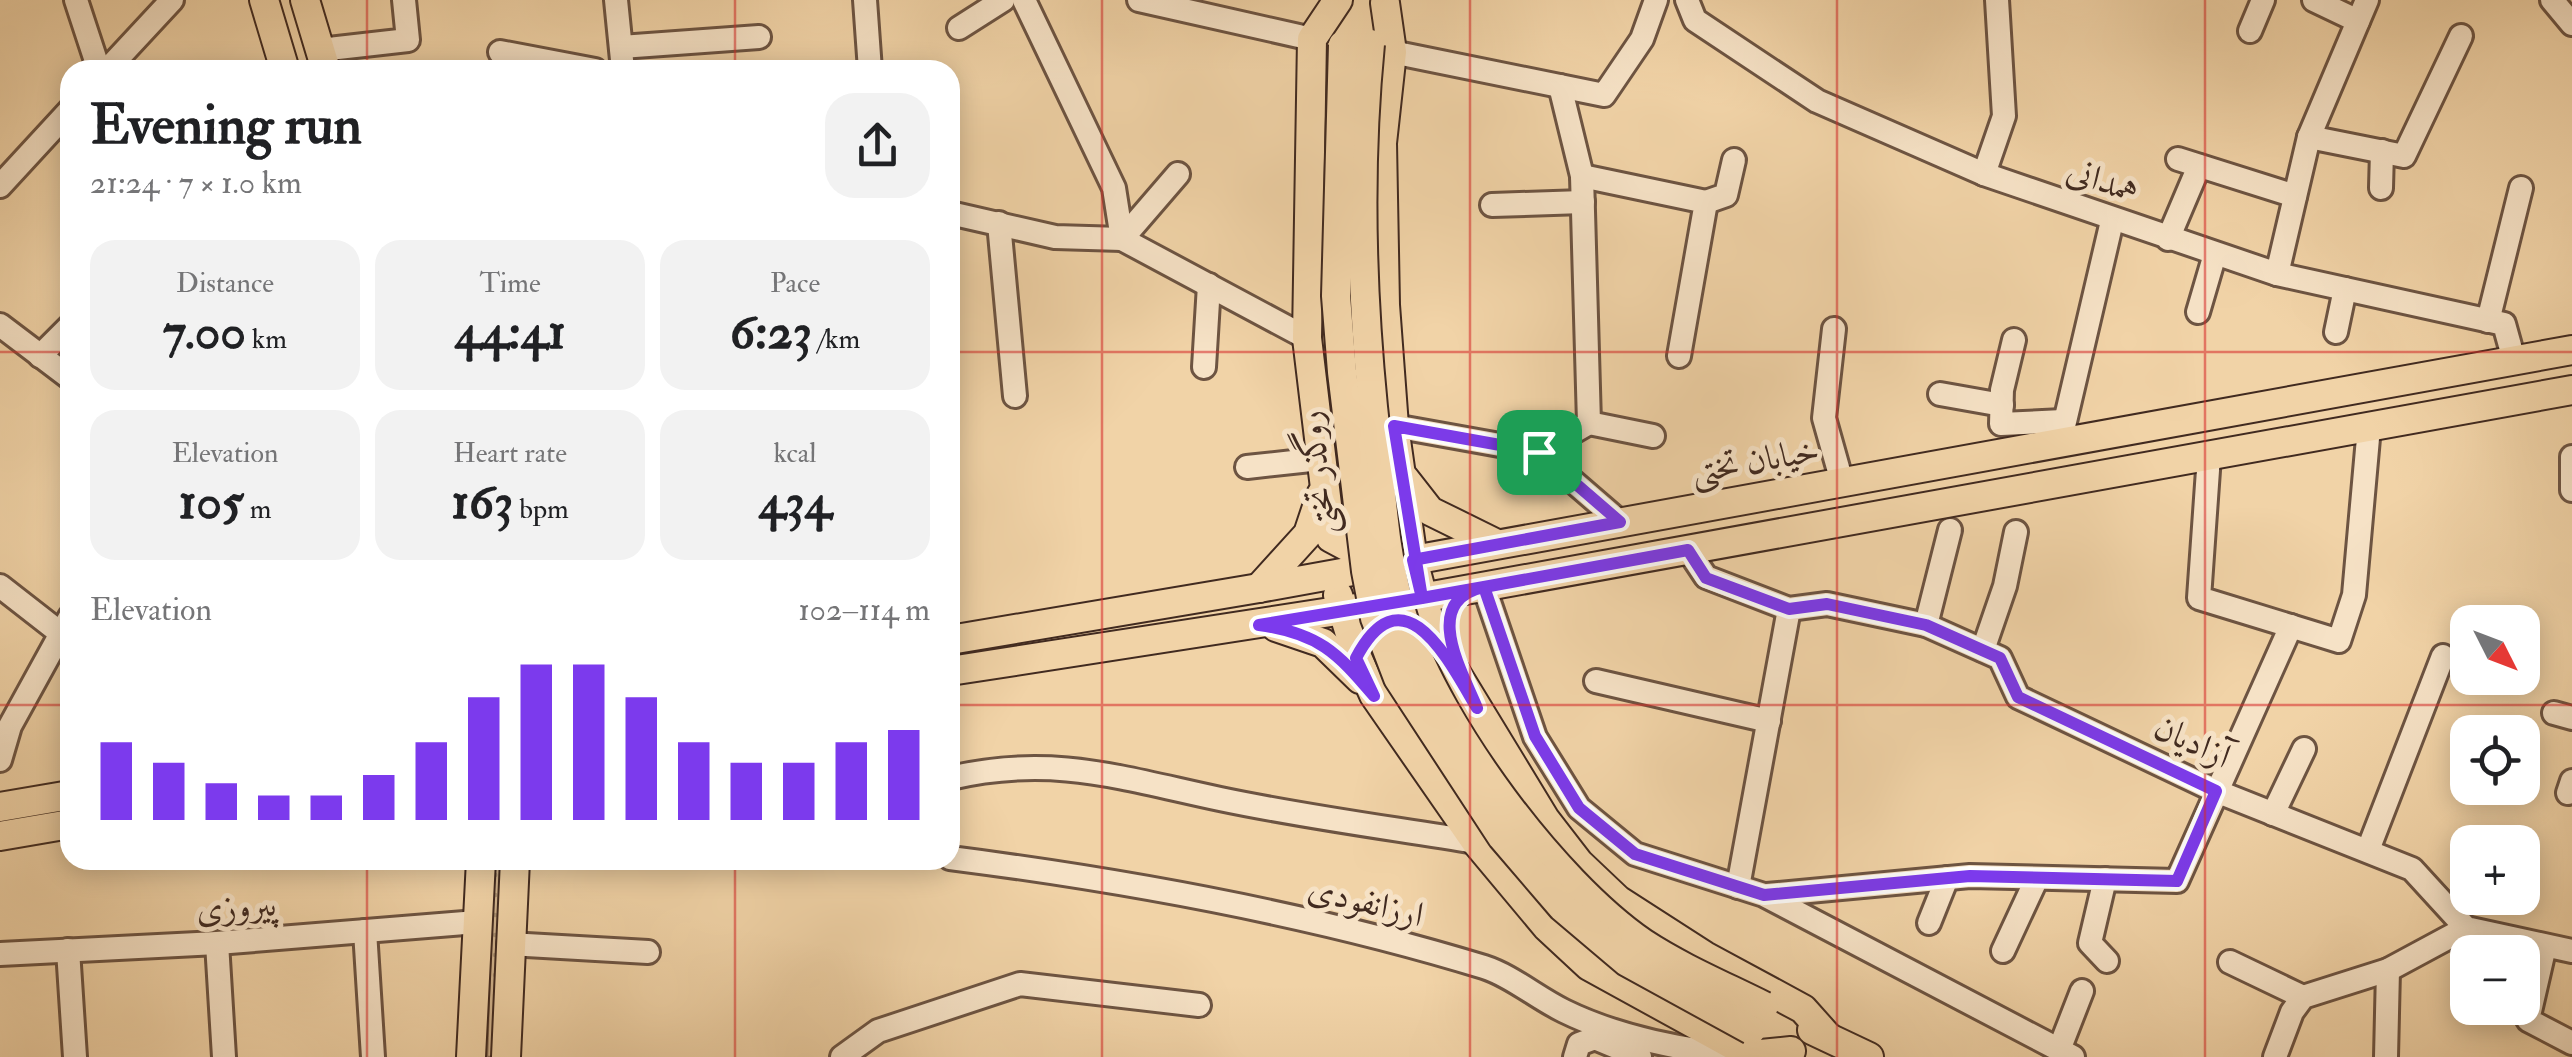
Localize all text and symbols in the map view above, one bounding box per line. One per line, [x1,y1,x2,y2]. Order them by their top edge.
text: Evening run [90,91,362,160]
button: share [825,93,930,198]
street label: همدانی [2061,148,2144,214]
text: 21:24 · 7 × 1.0 km [90,163,302,203]
text: Distance [176,266,274,301]
text: Time [479,266,541,301]
text: Pace [770,266,820,301]
text: 7.00 [163,301,246,364]
text: 44:41 [454,301,566,364]
text: 6:23 [730,301,812,364]
text: km [246,322,287,357]
text: /km [812,322,860,357]
street label: روگذر تختی [1284,408,1348,538]
pin [1497,410,1582,495]
icon: arrive [1512,425,1567,480]
street label: خیابان تختی [1688,428,1823,496]
text: Elevation [172,436,278,471]
text: Heart rate [453,436,567,471]
text: kcal [774,436,816,471]
text: 105 [179,471,244,534]
text: 163 [451,471,513,534]
text: 434 [759,471,831,534]
text: m [244,492,271,527]
text: bpm [513,492,569,527]
text: Elevation [90,590,212,630]
text: 102–114 m [798,590,930,630]
north arrow [2450,605,2540,695]
map controls [2450,605,2540,1025]
street label: آزادیان [2147,705,2241,780]
button: locate [2450,715,2540,805]
button: + [2450,825,2540,915]
street label: ارزانفودی [1303,866,1428,938]
street label: پیروزی [194,882,280,934]
button: − [2450,935,2540,1025]

